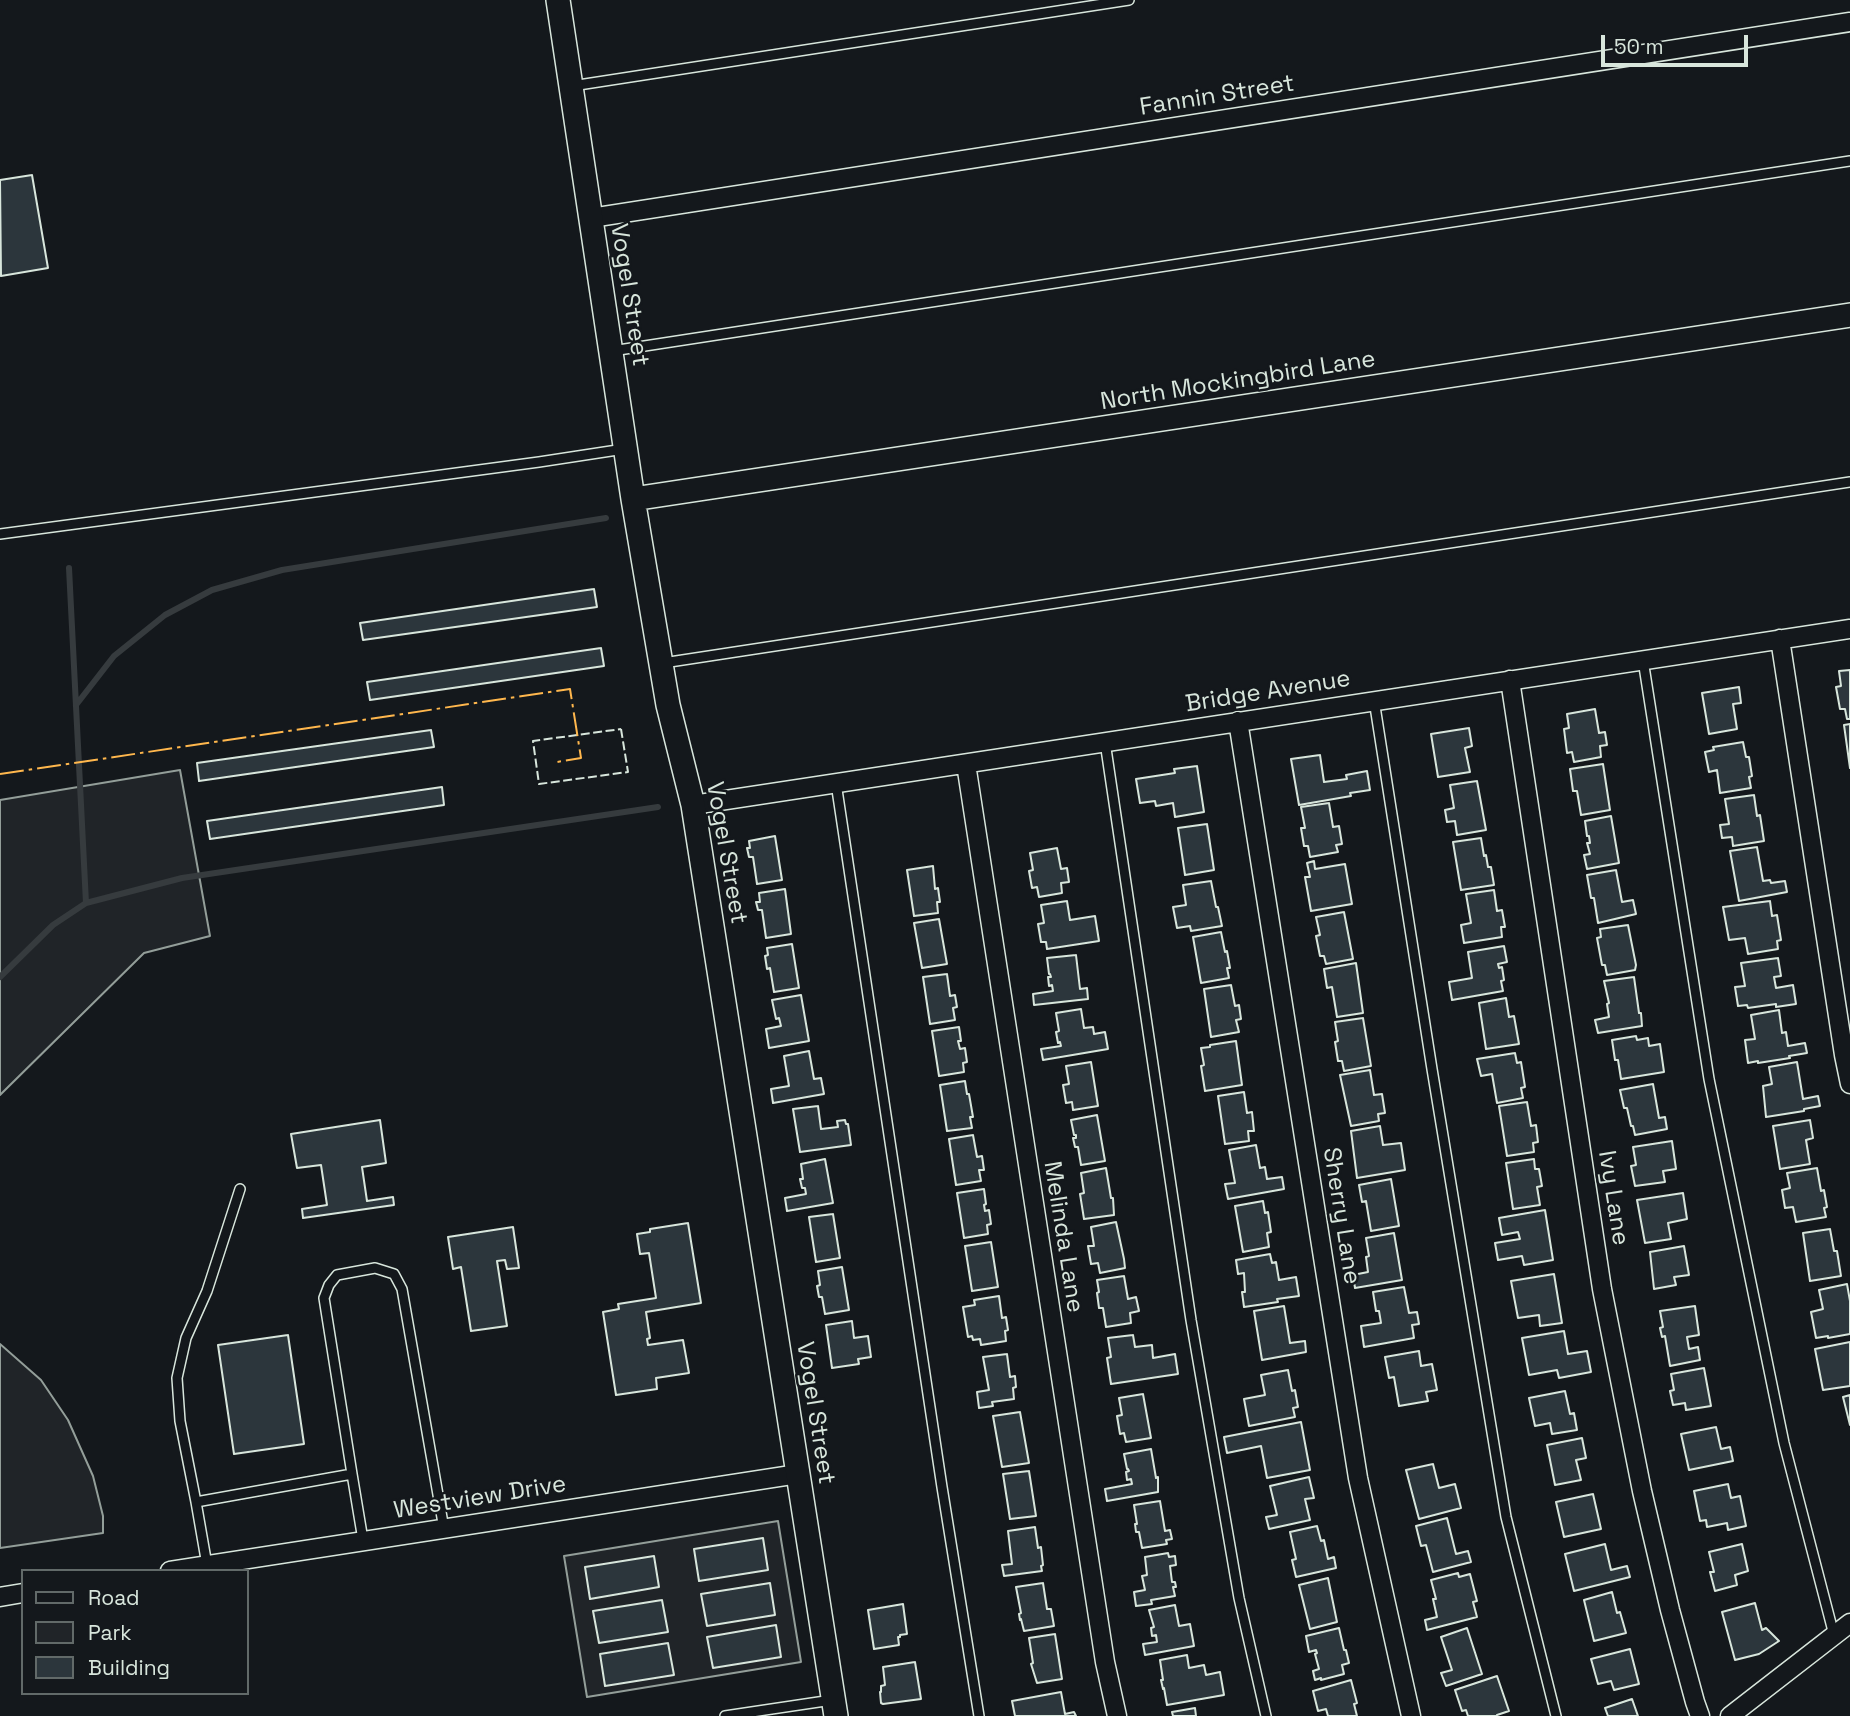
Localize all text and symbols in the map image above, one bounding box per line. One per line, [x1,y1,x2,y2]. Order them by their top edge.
scale bar [1605,21,1752,65]
text: 50 m [1614,33,1664,60]
street label: Fannin Street [1138,70,1296,122]
street label: Vogel Street [604,222,654,368]
street label: North Mockingbird Lane [1098,345,1378,417]
street label: Bridge Avenue [1183,665,1353,719]
street label: Vogel Street [699,780,753,926]
street label: Sherry Lane [1316,1145,1366,1287]
street label: Ivy Lane [1591,1149,1635,1247]
street label: Melinda Lane [1037,1159,1089,1315]
street label: Vogel Street [790,1340,840,1486]
street label: Westview Drive [392,1470,568,1526]
legend [21,1569,248,1695]
text: Road [88,1584,140,1611]
text: Park [88,1619,132,1646]
text: Building [88,1654,170,1681]

